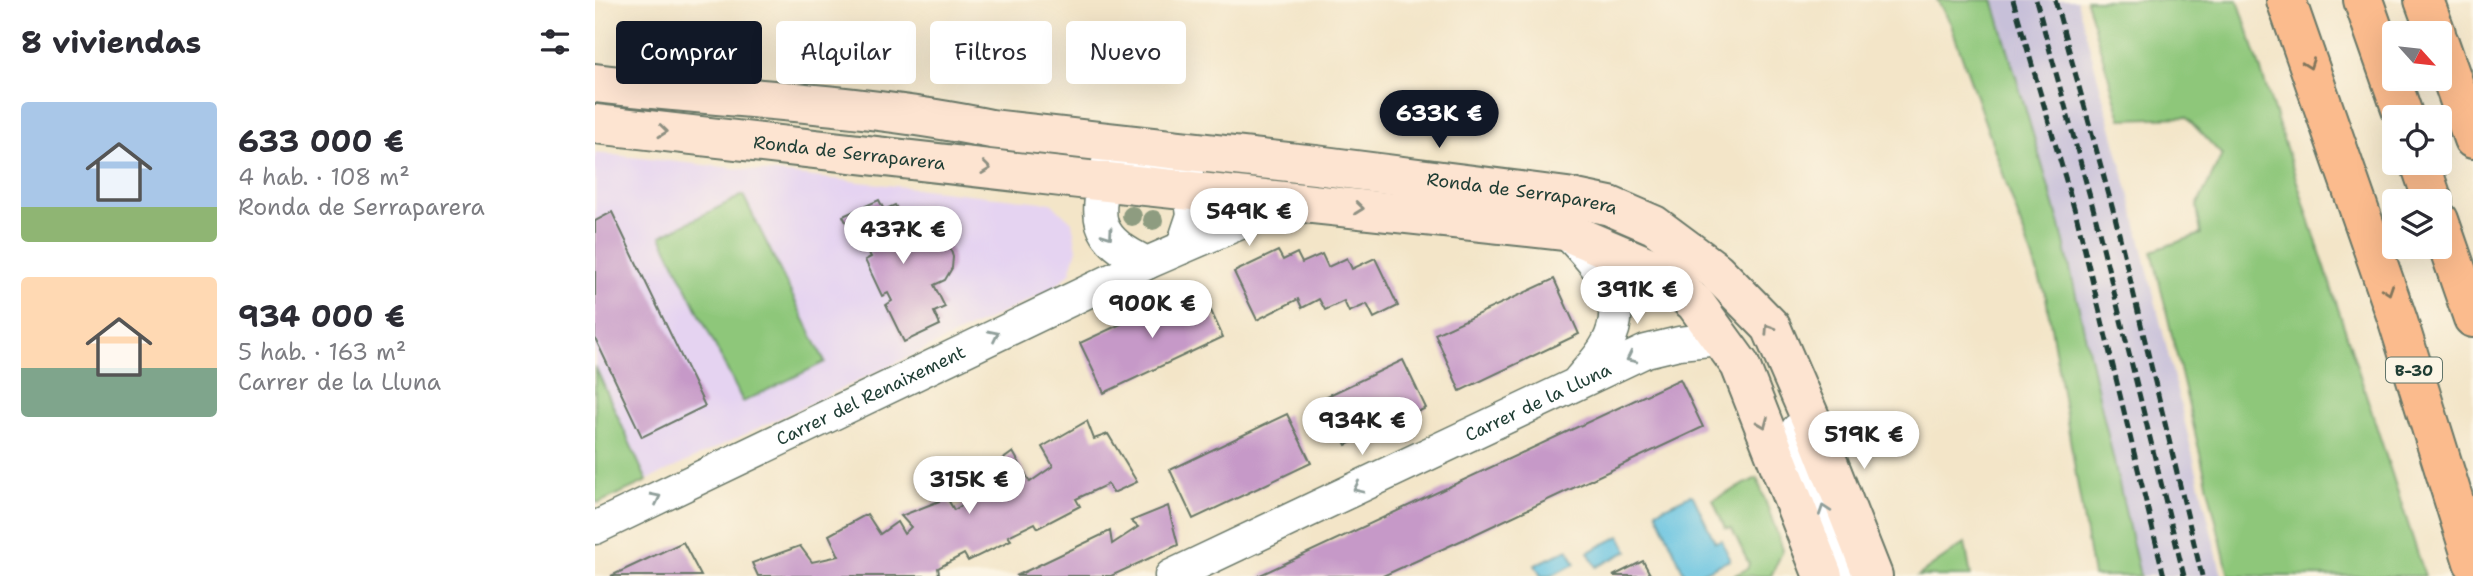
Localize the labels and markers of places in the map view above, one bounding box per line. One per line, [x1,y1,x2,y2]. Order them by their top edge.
pin: 633K € [1382,90,1496,150]
pin: 549K € [1192,188,1306,248]
pin: 437K € [846,206,960,266]
pin: 391K € [1580,266,1694,326]
pin: 900K € [1095,280,1209,340]
pin: 934K € [1305,398,1419,457]
pin: 519K € [1807,412,1921,471]
pin: 315K € [912,456,1026,516]

